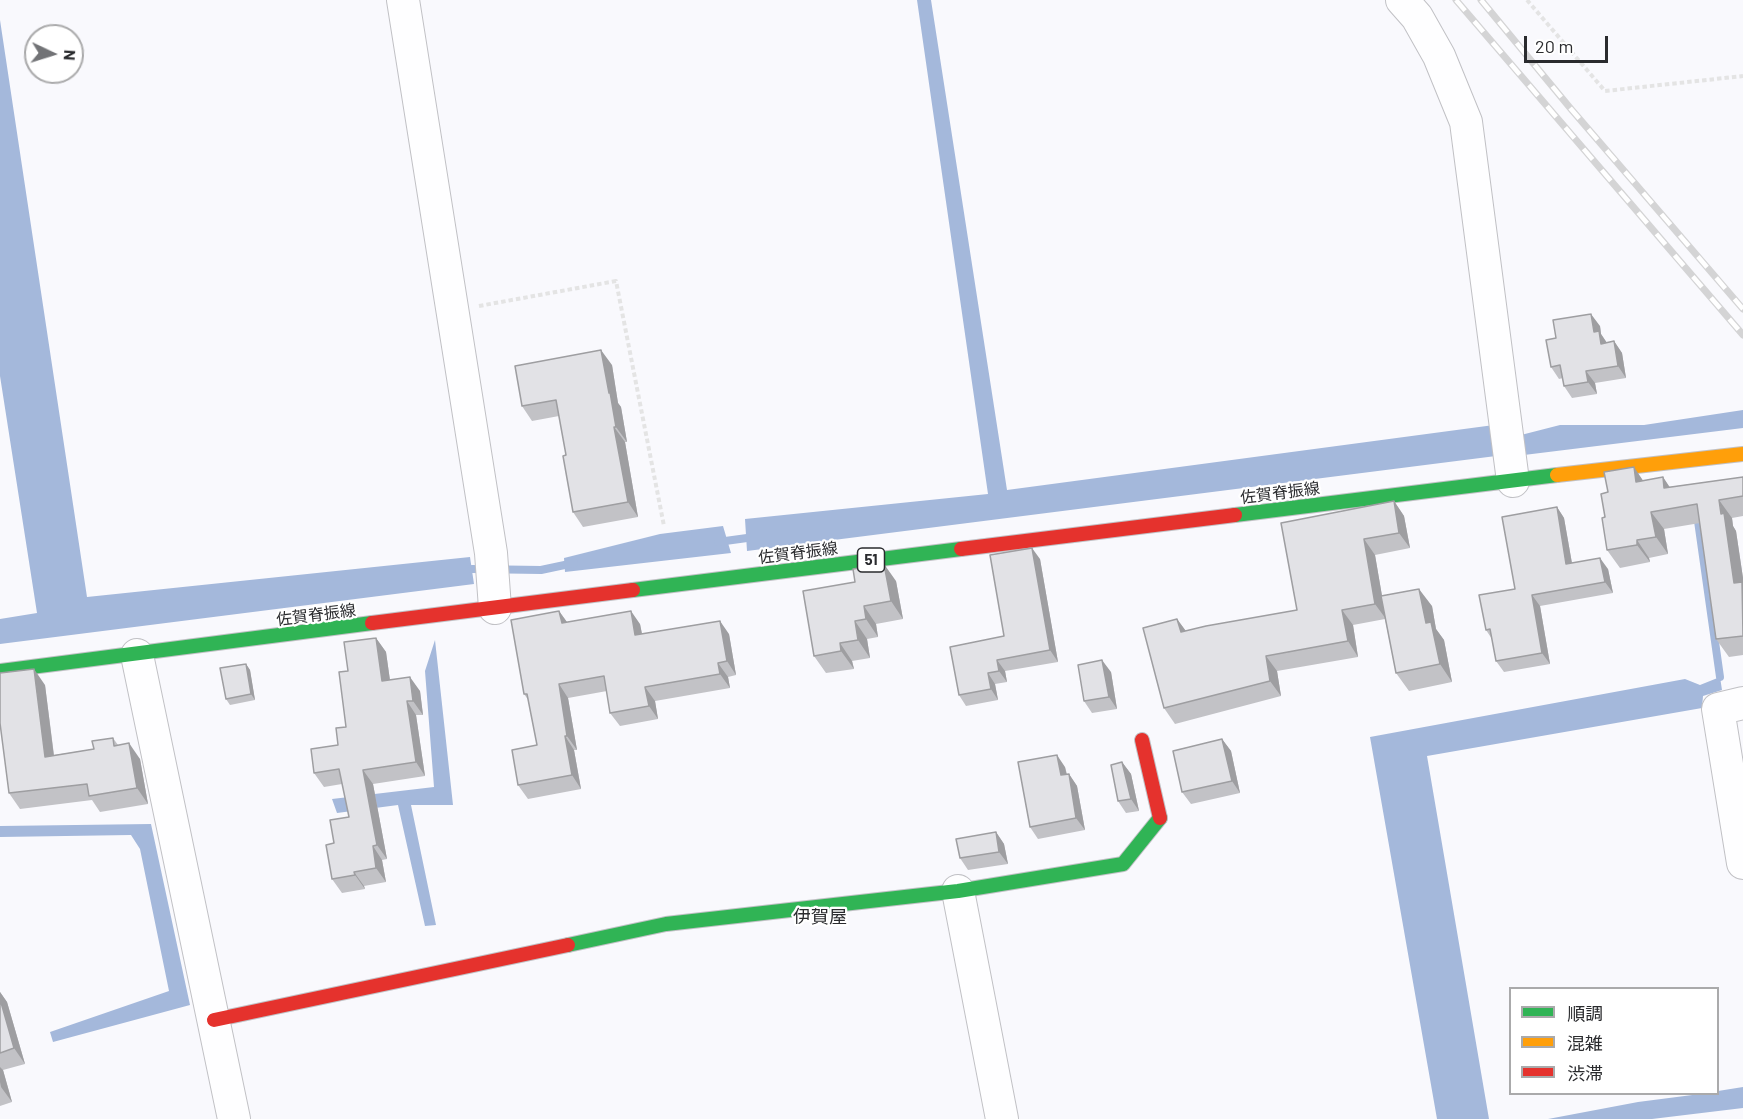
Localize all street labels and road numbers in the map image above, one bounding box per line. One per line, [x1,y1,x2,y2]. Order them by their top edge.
street label: 佐賀脊振線 [1239,479,1321,507]
street label: 佐賀脊振線 [757,539,839,567]
road number: 51 [858,548,884,572]
street label: 佐賀脊振線 [275,601,357,629]

